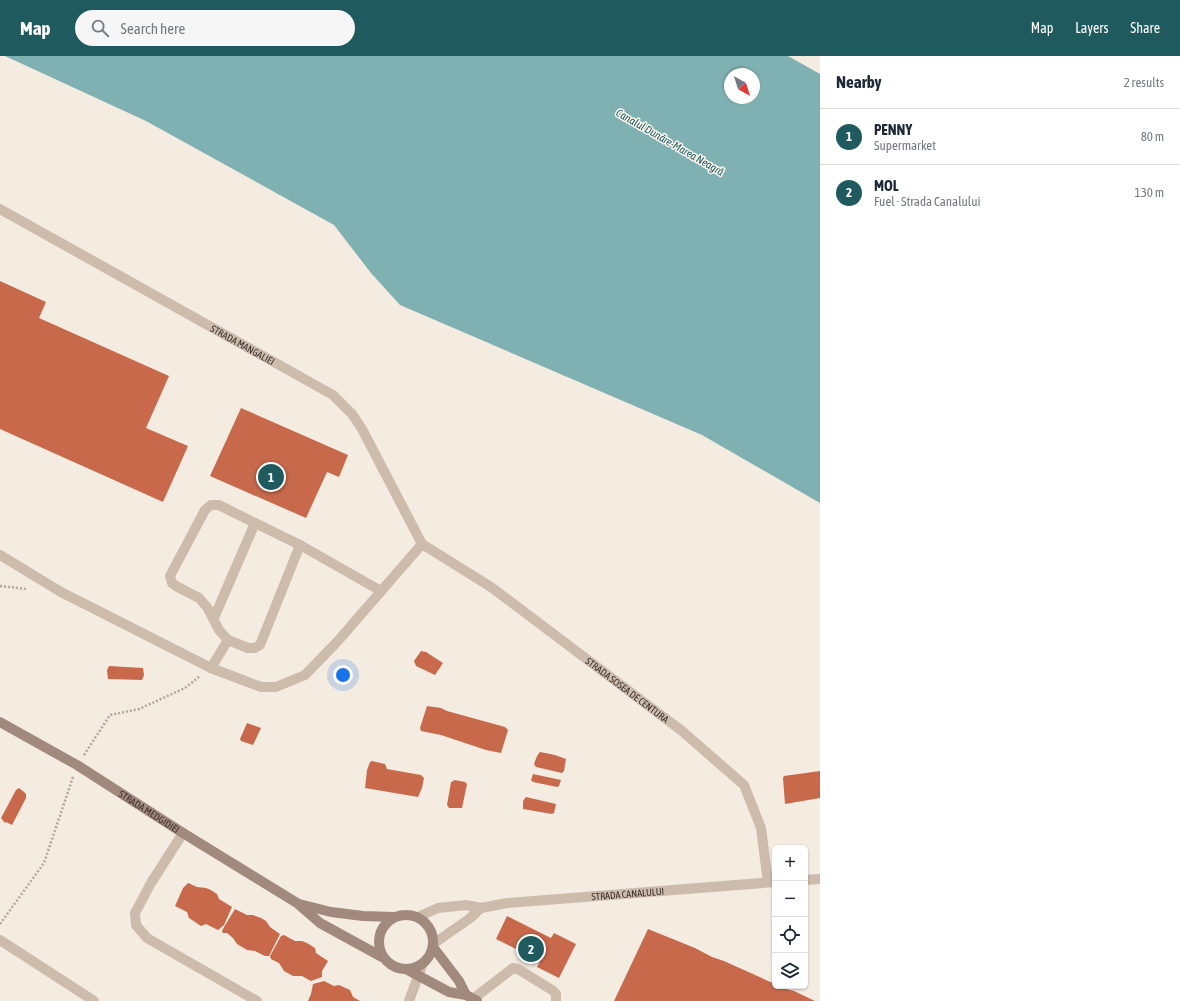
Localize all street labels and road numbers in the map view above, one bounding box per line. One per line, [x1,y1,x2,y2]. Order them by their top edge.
street label: STRADA MANGALIEI [209,323,276,367]
street label: STRADA SOSEA DE CENTURA [583,655,671,725]
street label: STRADA MEDGIDIEI [117,788,181,835]
street label: STRADA CANALULUI [591,886,664,902]

